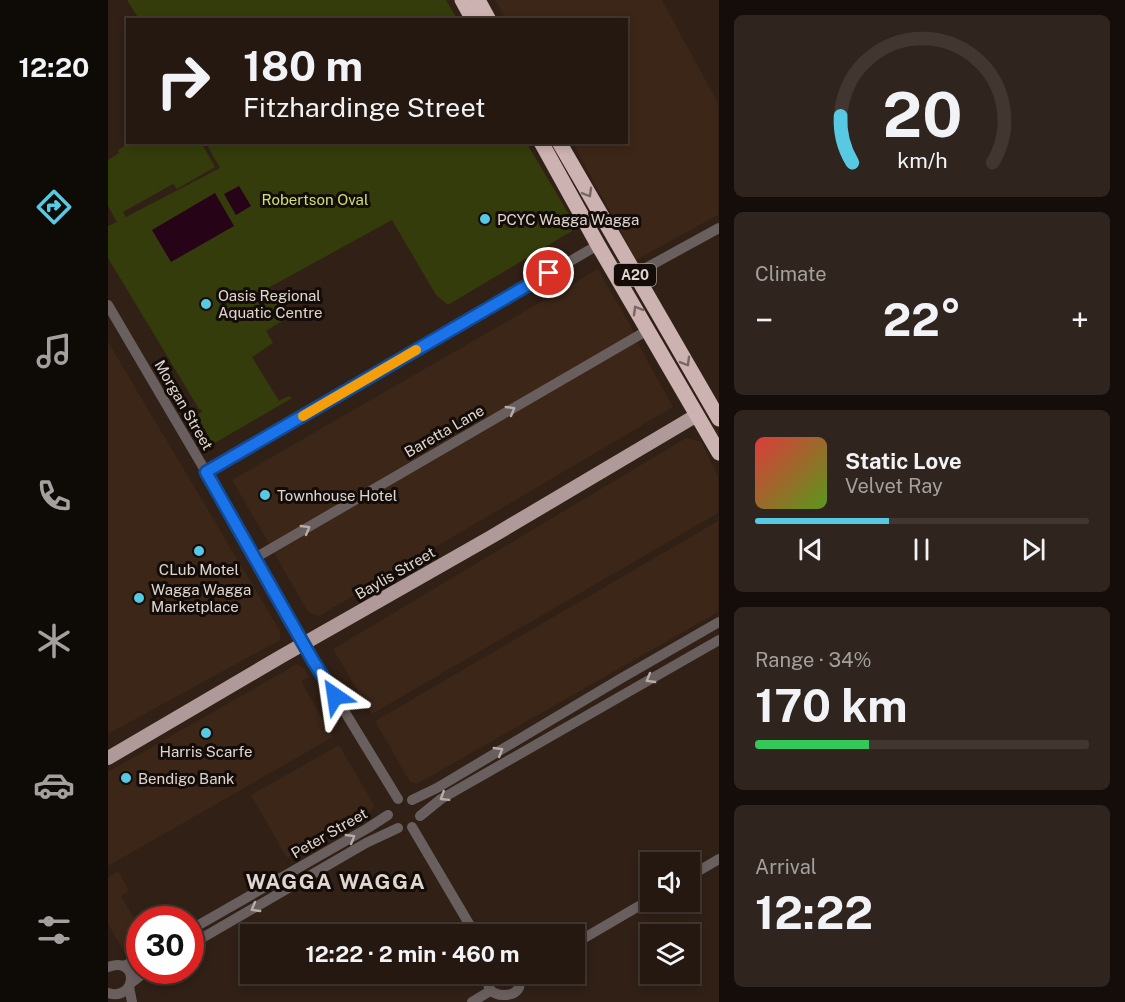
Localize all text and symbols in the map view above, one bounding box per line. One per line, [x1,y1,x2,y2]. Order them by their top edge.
text: 180 m [243,41,363,90]
icon: right [144,42,222,120]
text: 12:20 [18,51,90,83]
text: 20 [882,78,962,151]
text: Fitzhardinge Street [243,91,486,123]
text: km/h [897,149,947,174]
icon: directions [33,186,75,228]
one-way arrow [581,187,593,197]
park label: Robertson Oval [262,191,368,208]
place label: PCYC Wagga Wagga [497,211,639,228]
marker: PCYC Wagga Wagga [478,212,492,226]
pin [523,247,574,298]
icon: arrive [532,256,565,289]
text: Climate [755,262,827,286]
road number: A20 [614,264,656,286]
place label: Oasis Regional Aquatic Centre [218,287,323,321]
text: 22° [883,293,961,346]
marker: Oasis Regional Aquatic Centre [199,297,213,311]
text: − [755,301,773,339]
text: + [1071,301,1089,339]
one-way arrow [632,306,644,316]
icon: music [33,330,75,372]
one-way arrow [678,356,690,366]
street label: Morgan Street [151,357,217,453]
street label: Baretta Lane [401,401,487,461]
one-way arrow [505,405,515,417]
text: Static Love [845,448,962,474]
text: Velvet Ray [845,474,943,498]
icon: phone [33,475,75,517]
place label: Townhouse Hotel [277,487,397,504]
marker: Townhouse Hotel [258,488,272,502]
one-way arrow [300,524,310,536]
icon: previous [794,533,827,566]
icon: pause [905,533,938,566]
icon: next [1017,533,1050,566]
street label: Baylis Street [352,543,438,603]
marker: CLub Motel [192,544,206,558]
place label: CLub Motel [159,561,239,578]
place label: Wagga Wagga Marketplace [151,581,251,615]
marker: Wagga Wagga Marketplace [132,591,146,605]
icon: climate [33,620,75,662]
text: Range · 34% [755,648,872,672]
position arrow [303,664,367,728]
one-way arrow [645,672,656,684]
text: 170 km [755,679,908,732]
marker: Harris Scarfe [199,726,213,740]
place label: Harris Scarfe [159,743,253,760]
one-way arrow [493,747,503,758]
icon: car [33,764,75,806]
place label: Bendigo Bank [138,770,235,787]
marker: Bendigo Bank [119,771,133,785]
one-way arrow [440,790,450,802]
street label: Peter Street [288,804,370,862]
one-way arrow [344,834,355,846]
map controls [640,852,700,984]
button: sound [640,852,700,912]
text: Arrival [755,855,817,879]
district label: WAGGA WAGGA [246,869,426,894]
text: 12:22 [755,886,873,939]
one-way arrow [251,900,261,912]
speed limit sign: 30 [126,906,204,984]
icon: filters [33,909,75,951]
button: layers [640,924,700,984]
text: 12:22 · 2 min · 460 m [305,941,520,967]

